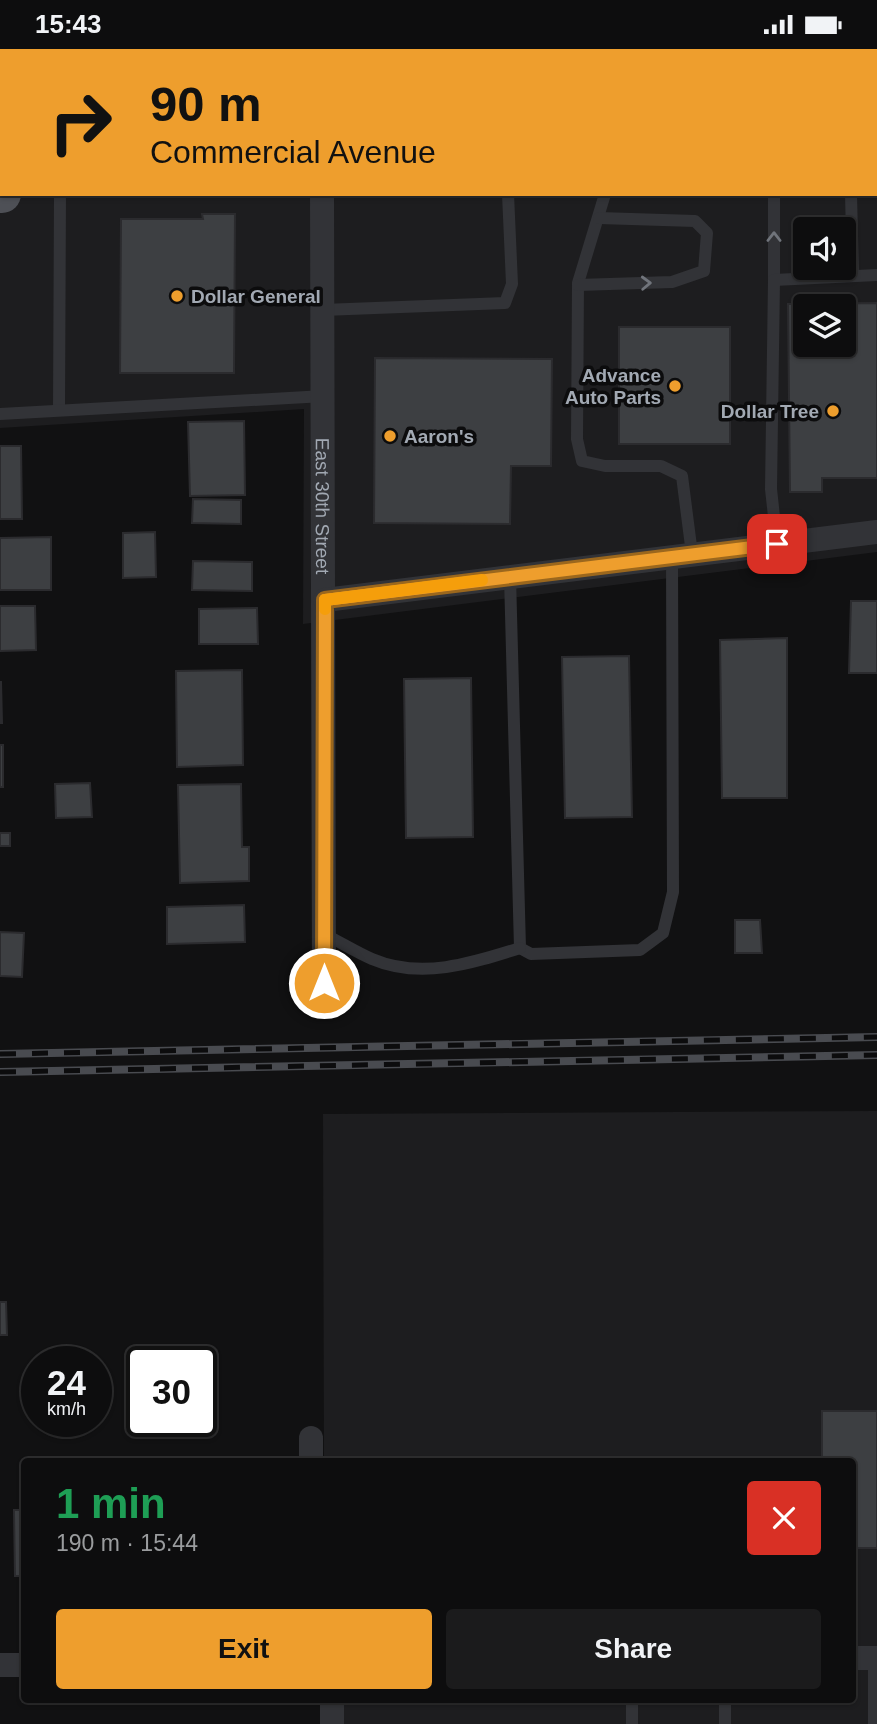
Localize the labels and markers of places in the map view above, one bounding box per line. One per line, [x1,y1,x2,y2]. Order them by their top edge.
place label: Dollar General [191,286,321,307]
marker: Dollar General [169,288,185,304]
place label: Advance Auto Parts [565,365,661,408]
marker: Advance Auto Parts [667,378,683,394]
place label: Dollar Tree [721,401,819,422]
marker: Dollar Tree [825,403,841,419]
place label: Aaron's [404,426,474,447]
marker: Aaron's [382,428,398,444]
pin [747,514,807,574]

